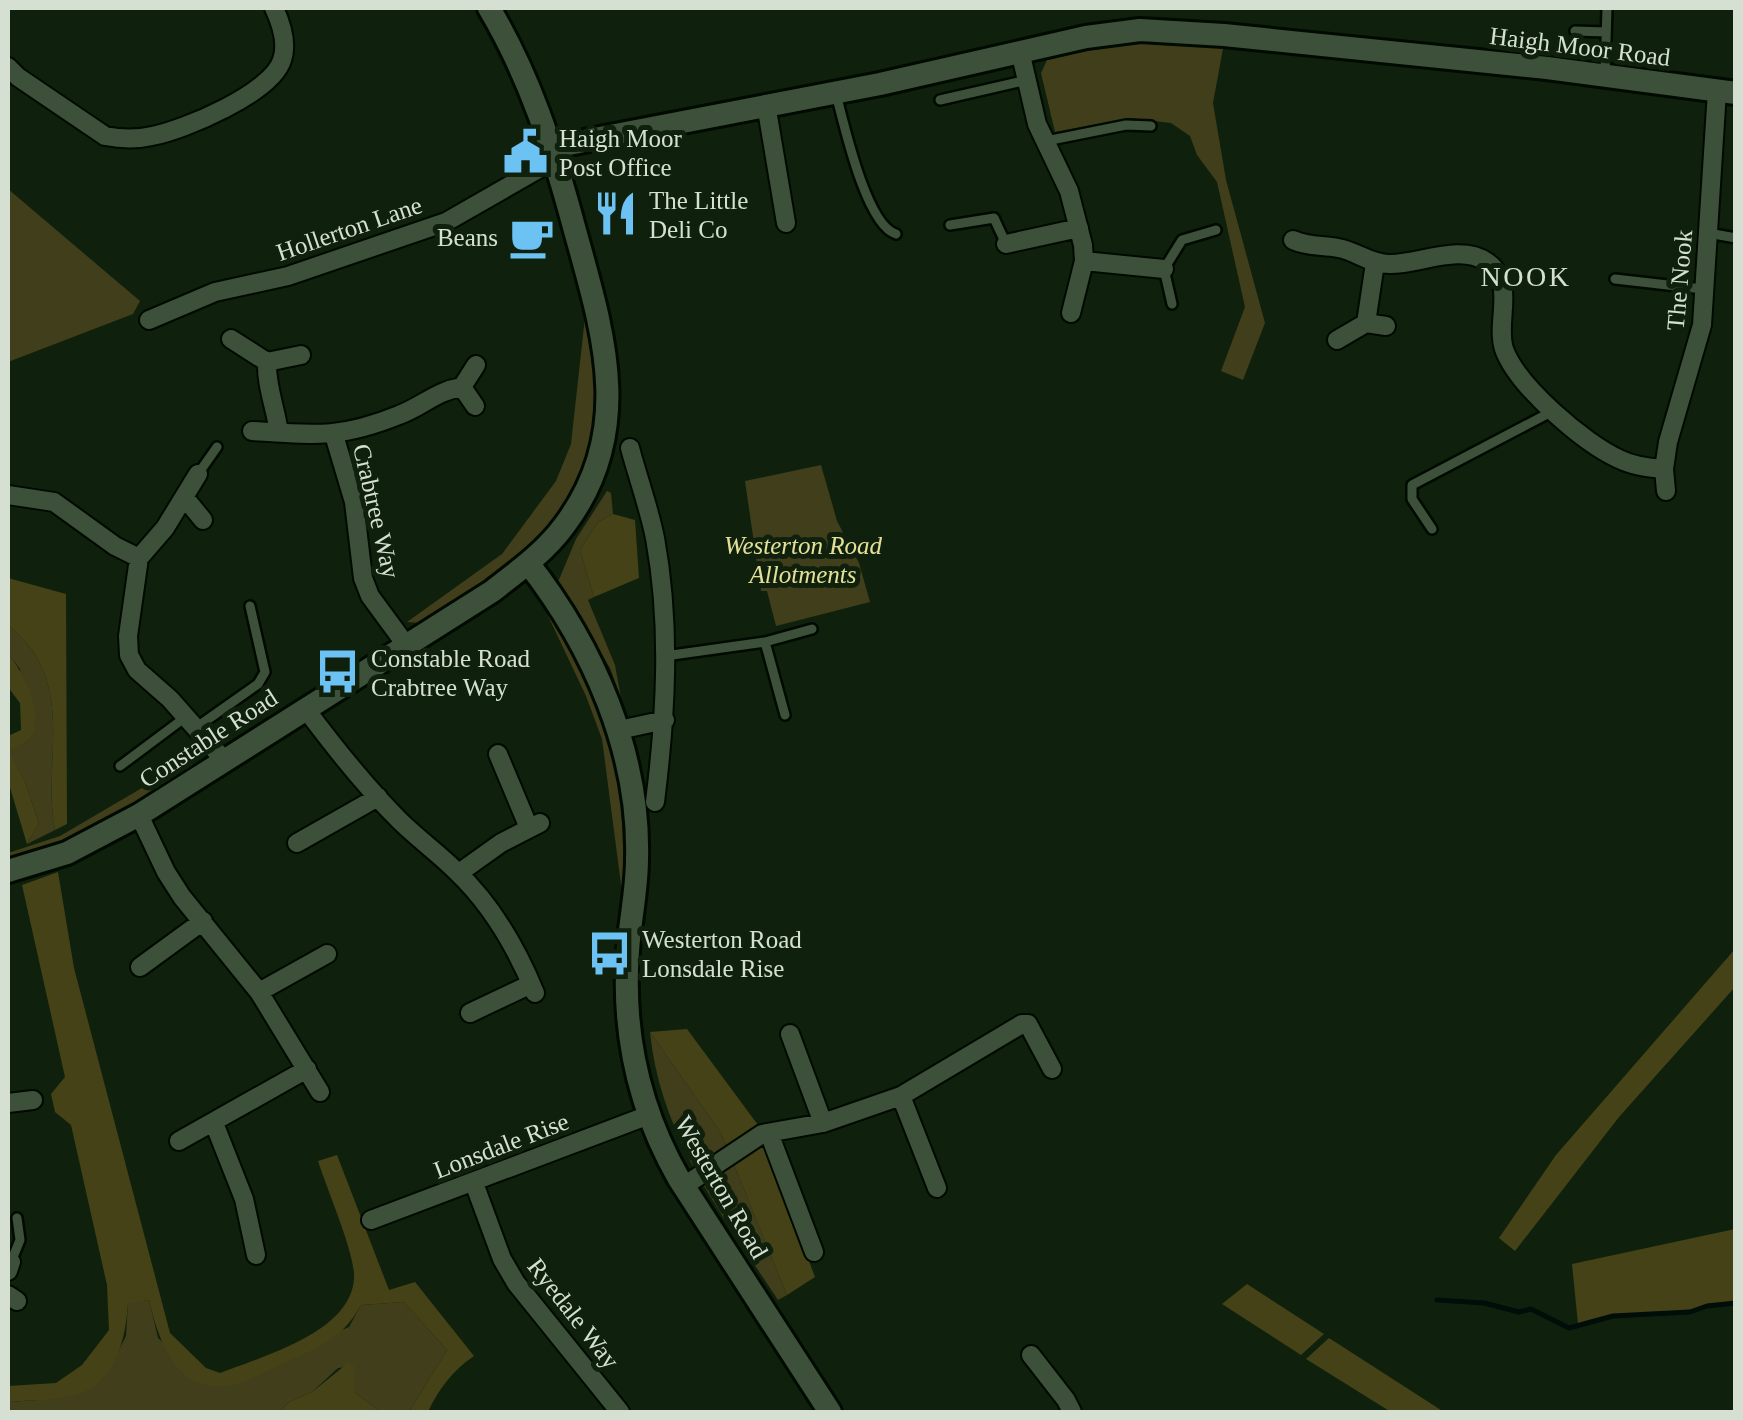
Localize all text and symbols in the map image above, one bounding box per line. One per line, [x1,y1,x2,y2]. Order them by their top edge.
street label: Haigh Moor Road [1488,22,1672,71]
place label: Haigh Moor Post Office [559,125,683,181]
public building icon: Haigh Moor Post Office [502,128,550,176]
place label: The Little Deli Co [649,187,748,243]
restaurant icon: The Little Deli Co [592,190,640,238]
street label: Hollerton Lane [273,191,425,266]
cafe icon: Beans [507,213,555,261]
place label: Beans [437,224,498,251]
street label: The Nook [1662,228,1697,331]
district label: NOOK [1481,261,1571,292]
street label: Crabtree Way [348,441,405,581]
park label: Westerton Road Allotments [724,532,883,588]
place label: Constable Road Crabtree Way [371,645,531,701]
bus stop icon: Constable Road Crabtree Way [314,648,362,696]
street label: Constable Road [134,684,283,793]
place label: Westerton Road Lonsdale Rise [642,926,802,982]
bus stop icon: Westerton Road Lonsdale Rise [585,929,633,977]
street label: Lonsdale Rise [430,1107,572,1184]
street label: Westerton Road [670,1111,773,1264]
street label: Ryedale Way [522,1253,625,1374]

